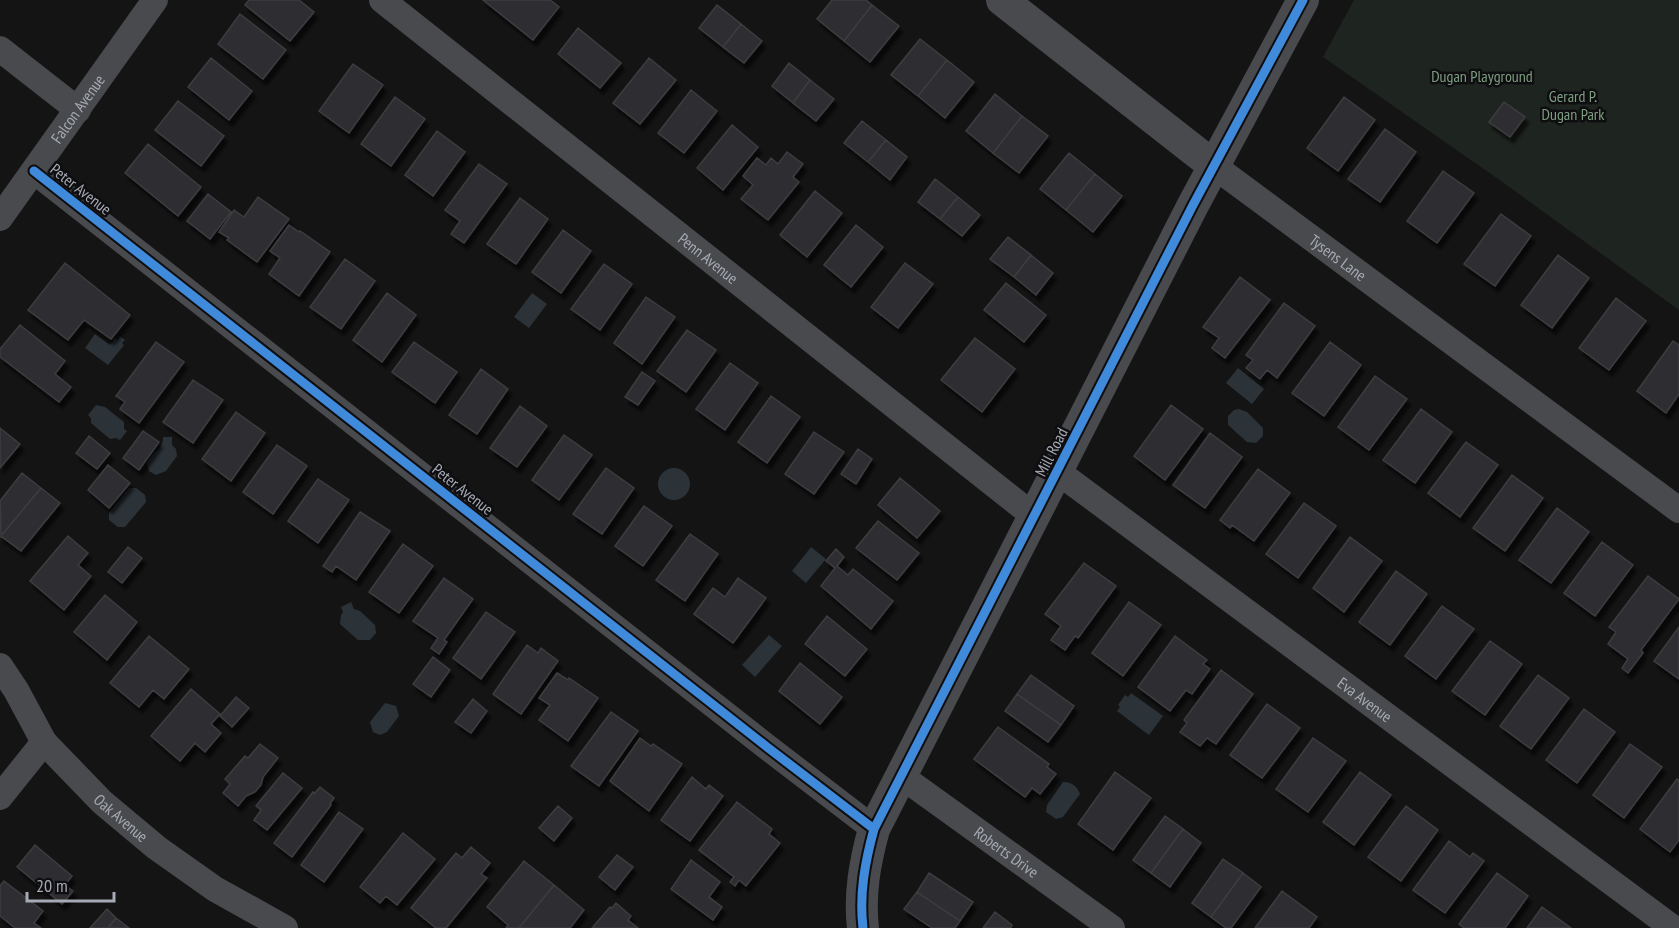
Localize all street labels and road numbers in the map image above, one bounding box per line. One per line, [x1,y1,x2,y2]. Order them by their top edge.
street label: Falcon Avenue [46,71,109,147]
street label: Peter Avenue [46,159,116,219]
street label: Penn Avenue [674,228,742,288]
street label: Tysens Lane [1305,230,1370,285]
street label: Mill Road [1030,424,1072,480]
street label: Peter Avenue [428,459,498,519]
street label: Eva Avenue [1334,673,1396,726]
street label: Oak Avenue [90,790,152,846]
street label: Roberts Drive [970,822,1043,882]

